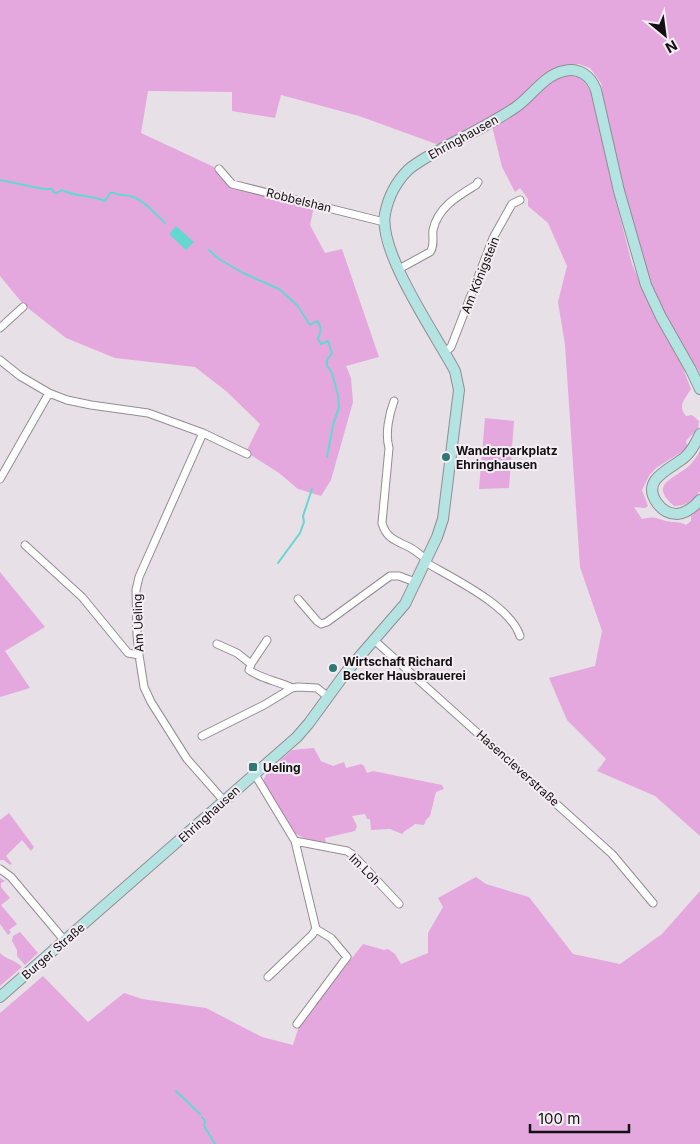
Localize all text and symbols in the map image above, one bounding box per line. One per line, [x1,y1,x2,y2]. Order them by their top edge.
north arrow [640,10,690,60]
text: N [663,37,680,57]
street label: Ehringhausen [425,112,501,162]
street label: Robbelshan [265,185,333,215]
street label: Am Königstein [458,234,502,316]
place label: Wanderparkplatz Ehringhausen [456,443,558,472]
marker: Wanderparkplatz Ehringhausen [440,451,452,463]
street label: Am Ueling [129,594,147,652]
place label: Wirtschaft Richard Becker Hausbrauerei [343,654,466,683]
marker: Wirtschaft Richard Becker Hausbrauerei [327,662,339,674]
street label: Hasencleverstraße [473,727,563,809]
place label: Ueling [263,760,301,775]
marker: Ueling [247,761,259,773]
street label: Ehringhausen [175,782,243,846]
street label: Im Loh [346,850,384,888]
street label: Burger Straße [18,919,88,983]
scale bar [530,1102,629,1134]
text: 100 m [538,1109,580,1128]

